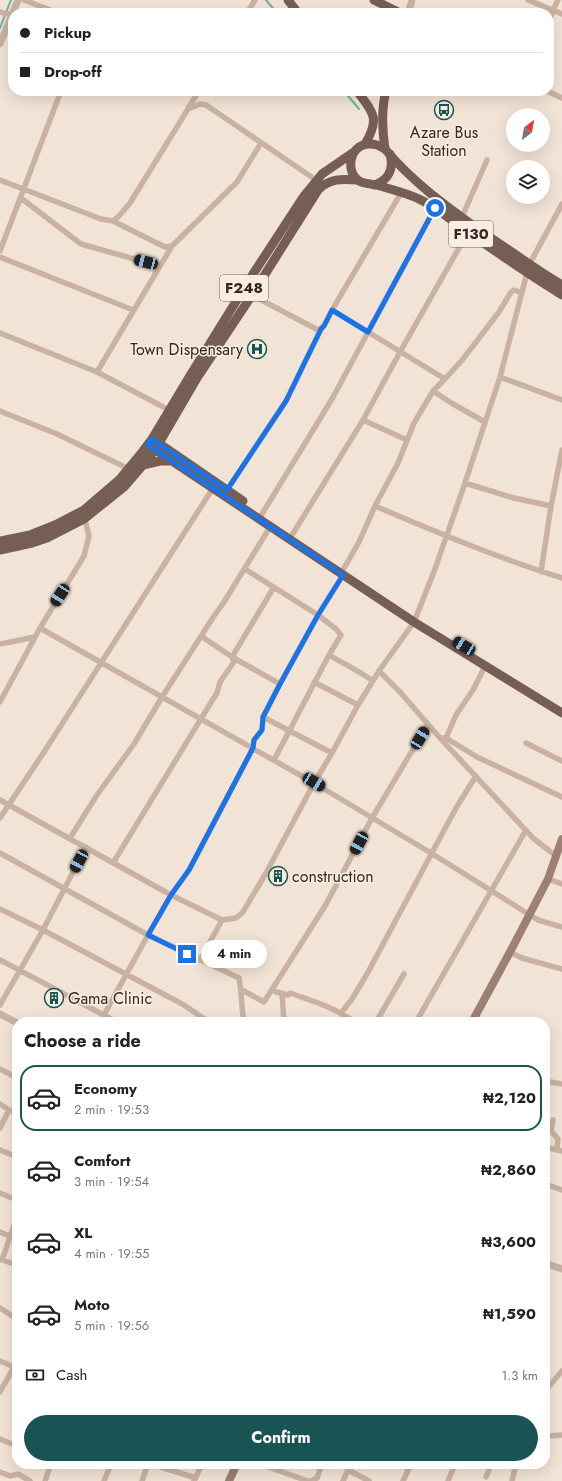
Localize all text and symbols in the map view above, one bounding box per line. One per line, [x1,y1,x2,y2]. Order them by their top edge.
text: Pickup [44,22,91,44]
text: Drop-off [44,61,102,83]
bus stop icon: Azare Bus Station [433,99,455,121]
north arrow [506,108,550,152]
map controls [506,108,550,204]
place label: Azare Bus Station [410,121,478,162]
button: layers [506,160,550,204]
route start [426,199,444,217]
road number: F130 [449,221,493,247]
car [133,253,159,271]
road number: F248 [220,275,268,301]
place label: Town Dispensary [130,338,244,361]
hospital icon: Town Dispensary [246,338,268,360]
car [48,582,72,608]
car [451,635,477,657]
car [409,725,431,751]
car [301,771,327,793]
car [348,830,370,856]
car [68,848,90,874]
building icon: construction [267,865,289,887]
place label: construction [292,865,374,888]
callout: 4 min [201,940,267,968]
text: 4 min [217,944,251,963]
route end [178,945,196,963]
building icon: Gama Clinic [43,987,65,1009]
place label: Gama Clinic [68,987,152,1010]
text: Choose a ride [24,1028,141,1054]
text: Economy [74,1078,137,1100]
icon: car [26,1080,62,1116]
text: ₦2,120 [483,1087,536,1109]
text: 2 min · 19:53 [74,1100,149,1119]
text: Comfort [74,1150,131,1172]
icon: car [26,1152,62,1188]
text: ₦2,860 [481,1159,536,1181]
text: 3 min · 19:54 [74,1172,149,1191]
text: XL [74,1222,92,1244]
icon: car [26,1224,62,1260]
text: ₦3,600 [481,1231,536,1253]
text: 4 min · 19:55 [74,1244,149,1263]
text: Moto [74,1294,110,1316]
icon: car [26,1296,62,1332]
text: ₦1,590 [483,1303,536,1325]
text: 5 min · 19:56 [74,1316,149,1335]
icon: cash [24,1364,46,1386]
text: Cash [56,1364,87,1386]
text: 1.3 km [501,1366,538,1385]
button: Confirm [24,1415,538,1461]

